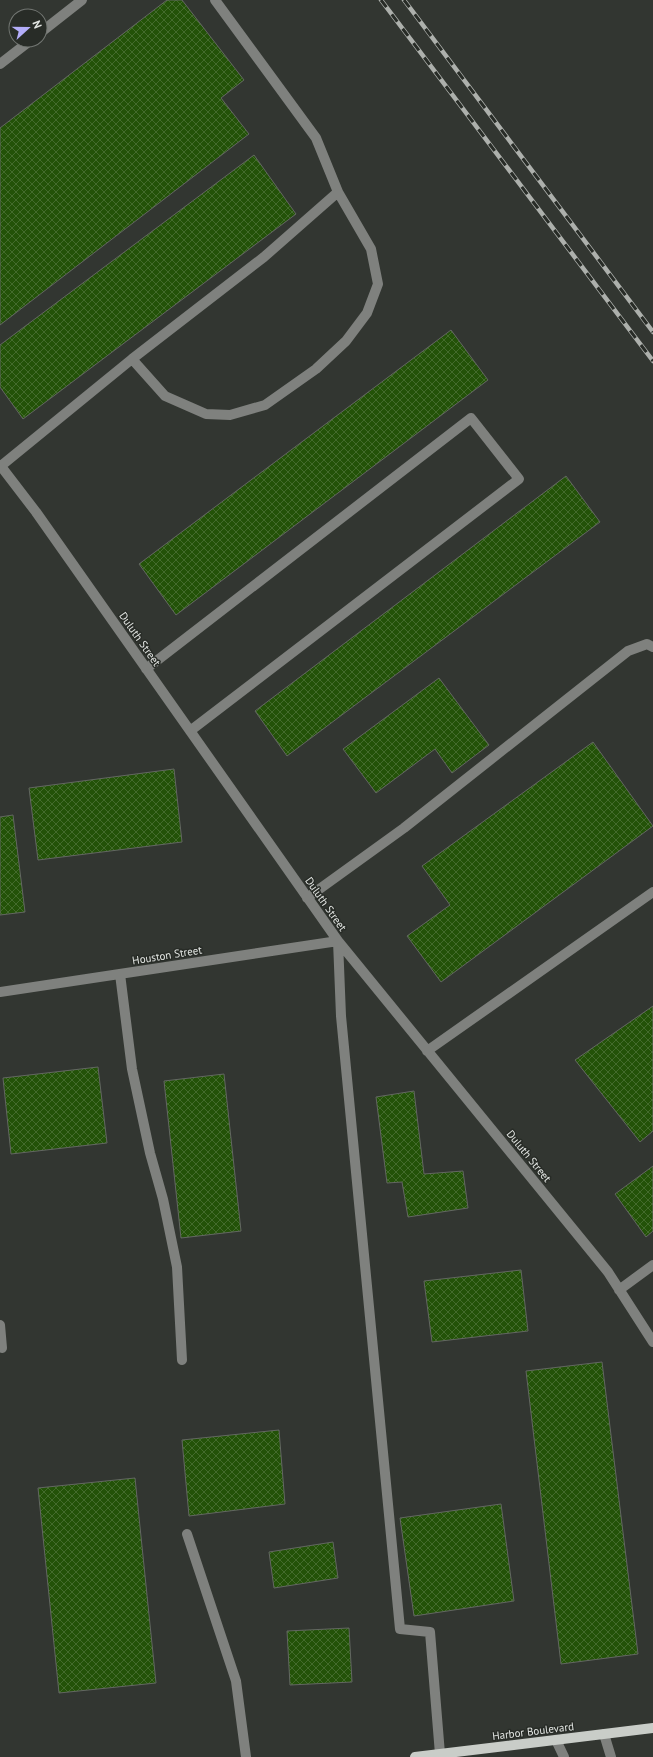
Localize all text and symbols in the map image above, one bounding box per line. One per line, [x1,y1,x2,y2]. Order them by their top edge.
north arrow [8,8,48,48]
text: N [30,19,45,30]
street label: Duluth Street [116,609,164,669]
street label: Duluth Street [302,874,350,934]
street label: Houston Street [131,943,203,967]
street label: Duluth Street [504,1127,554,1185]
street label: Harbor Boulevard [491,1719,575,1743]

